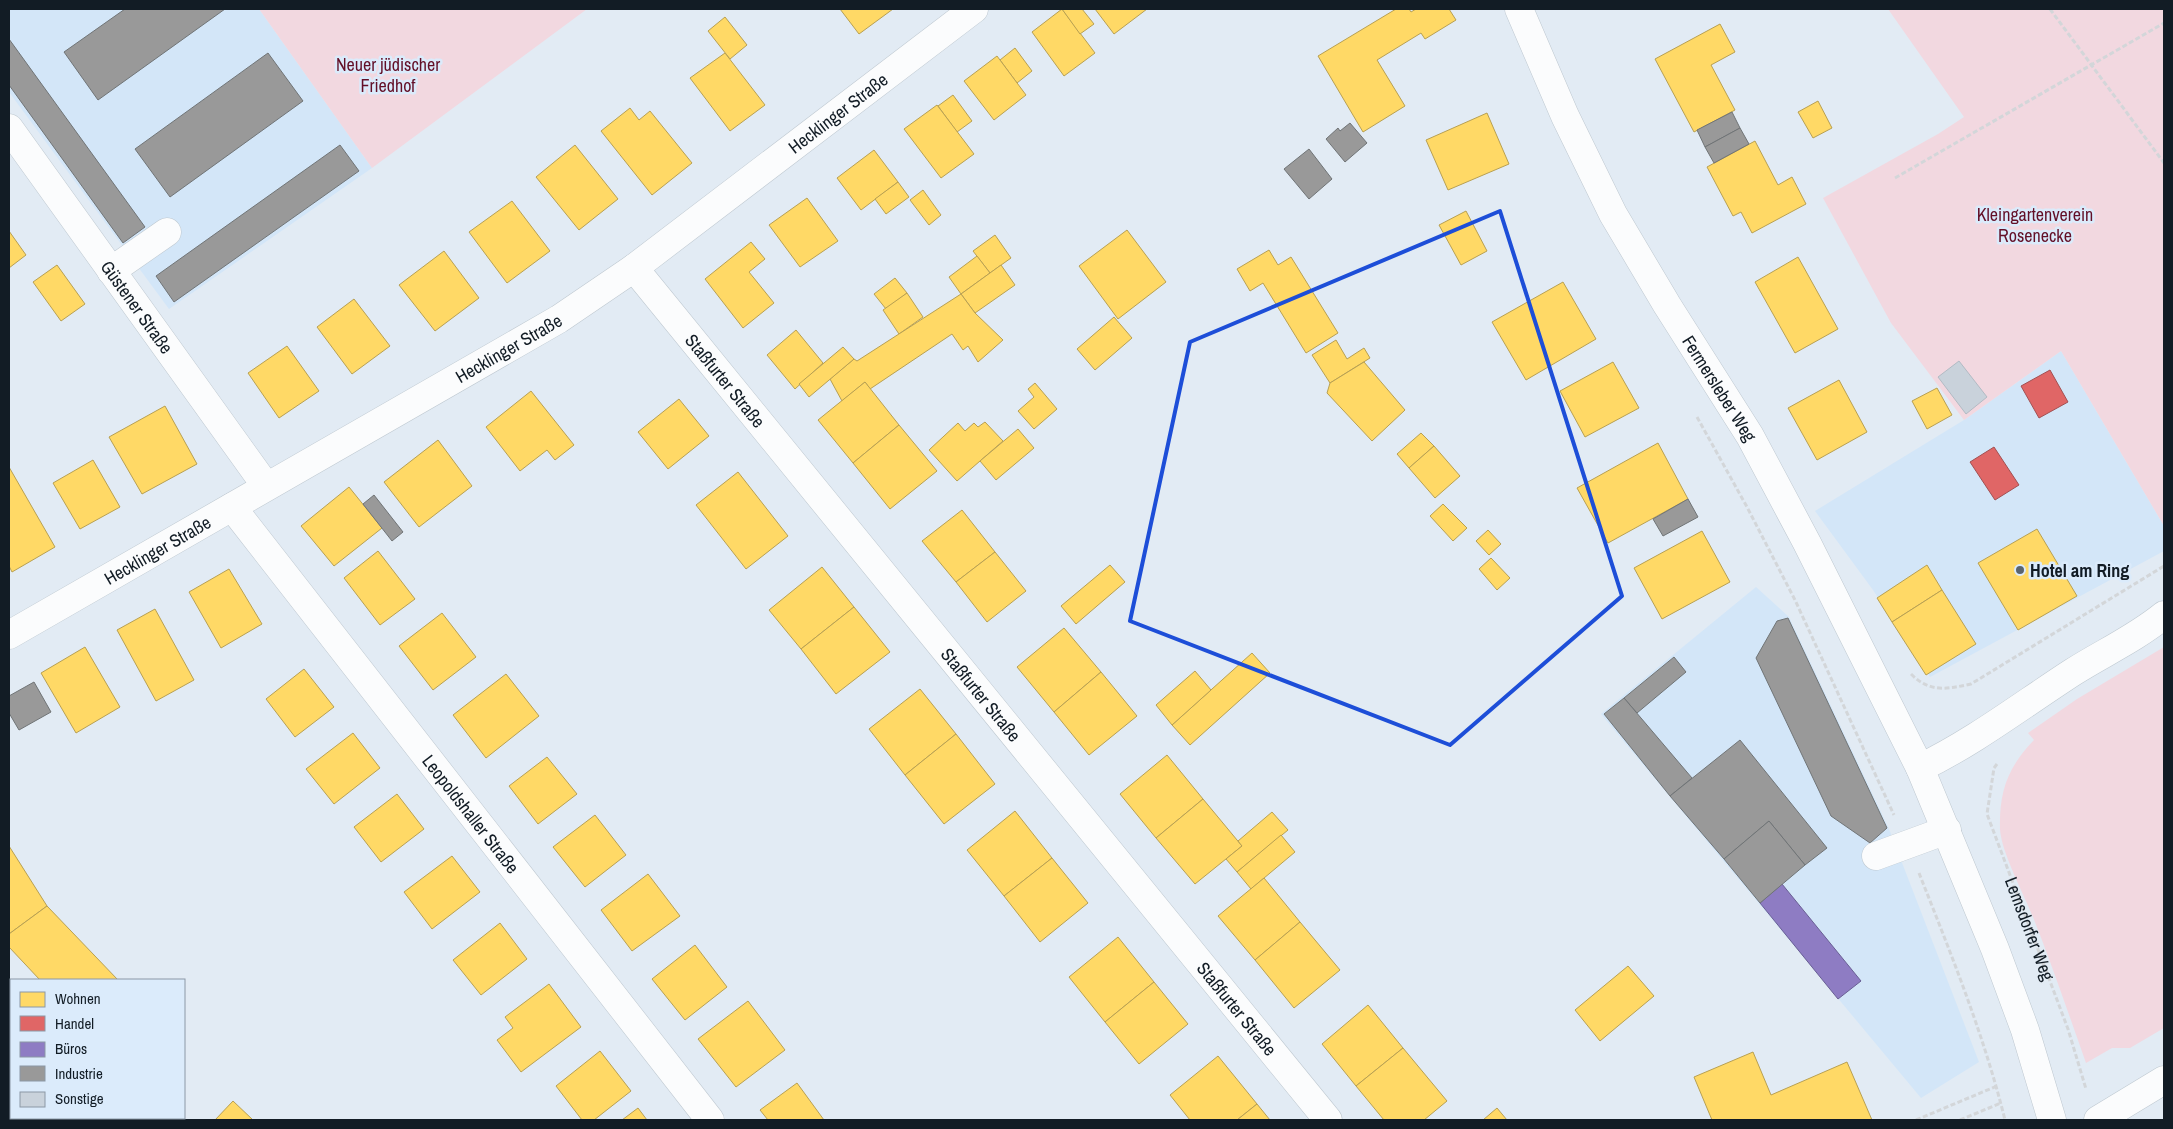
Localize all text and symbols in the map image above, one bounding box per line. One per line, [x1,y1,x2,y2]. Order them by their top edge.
park label: Neuer jüdischer Friedhof [336,52,440,98]
street label: Hecklinger Straße [783,67,893,159]
park label: Kleingartenverein Rosenecke [1977,202,2093,248]
street label: Güstener Straße [95,255,179,358]
street label: Hecklinger Straße [451,308,566,389]
street label: Staßfurter Straße [680,328,771,433]
street label: Fermersleber Weg [1677,330,1763,446]
street label: Hecklinger Straße [99,509,215,590]
place label: Hotel am Ring [2030,558,2129,583]
marker: Hotel am Ring [2014,564,2026,576]
street label: Staßfurter Straße [936,642,1027,747]
street label: Leopoldshaller Straße [417,749,526,878]
street label: Lemsdorfer Weg [1999,873,2061,985]
street label: Staßfurter Straße [1191,956,1283,1061]
legend [10,979,185,1119]
text: Wohnen [55,988,101,1009]
text: Handel [55,1013,94,1034]
text: Büros [55,1038,87,1059]
text: Industrie [55,1063,103,1084]
text: Sonstige [55,1088,104,1109]

